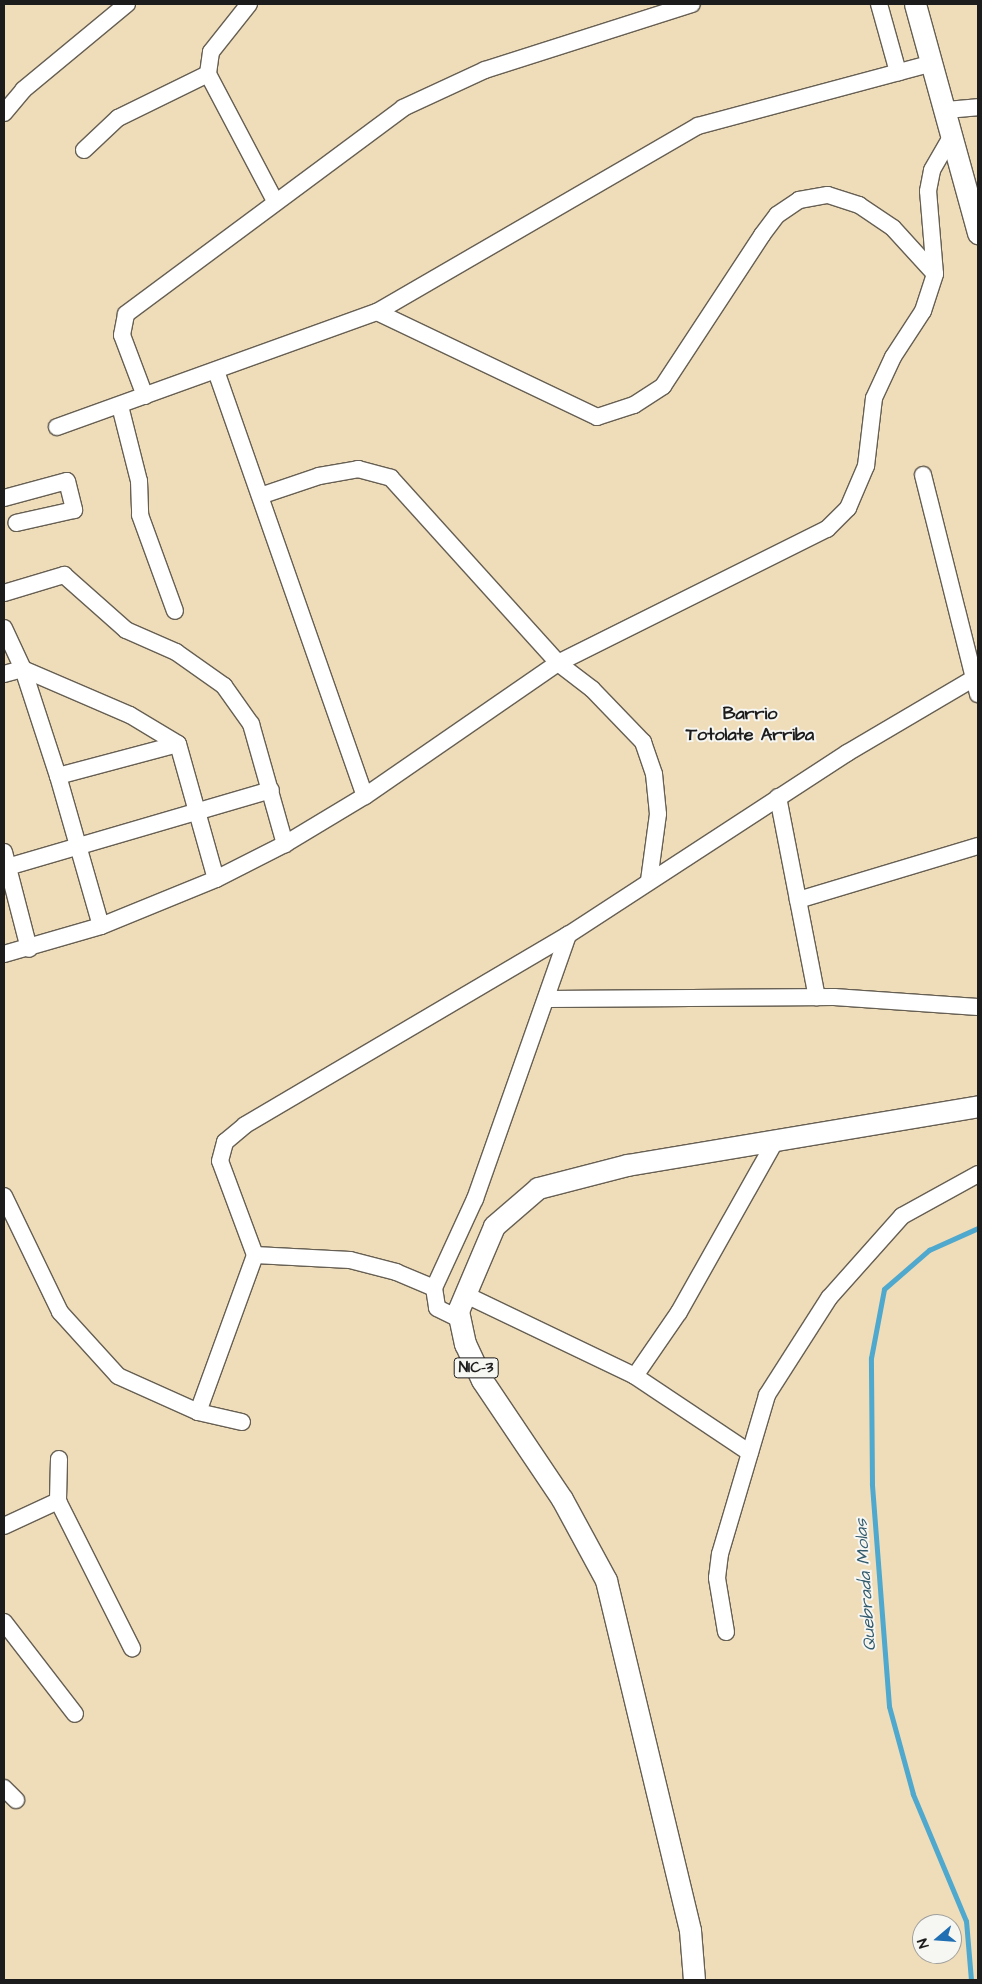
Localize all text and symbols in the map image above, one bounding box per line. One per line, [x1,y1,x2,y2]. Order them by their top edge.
district label: Barrio Totolate Arriba [686,704,814,746]
road number: NIC-3 [454,1356,498,1380]
water label: Quebrada Molas [851,1518,881,1652]
north arrow [912,1914,962,1964]
text: N [913,1936,935,1951]

